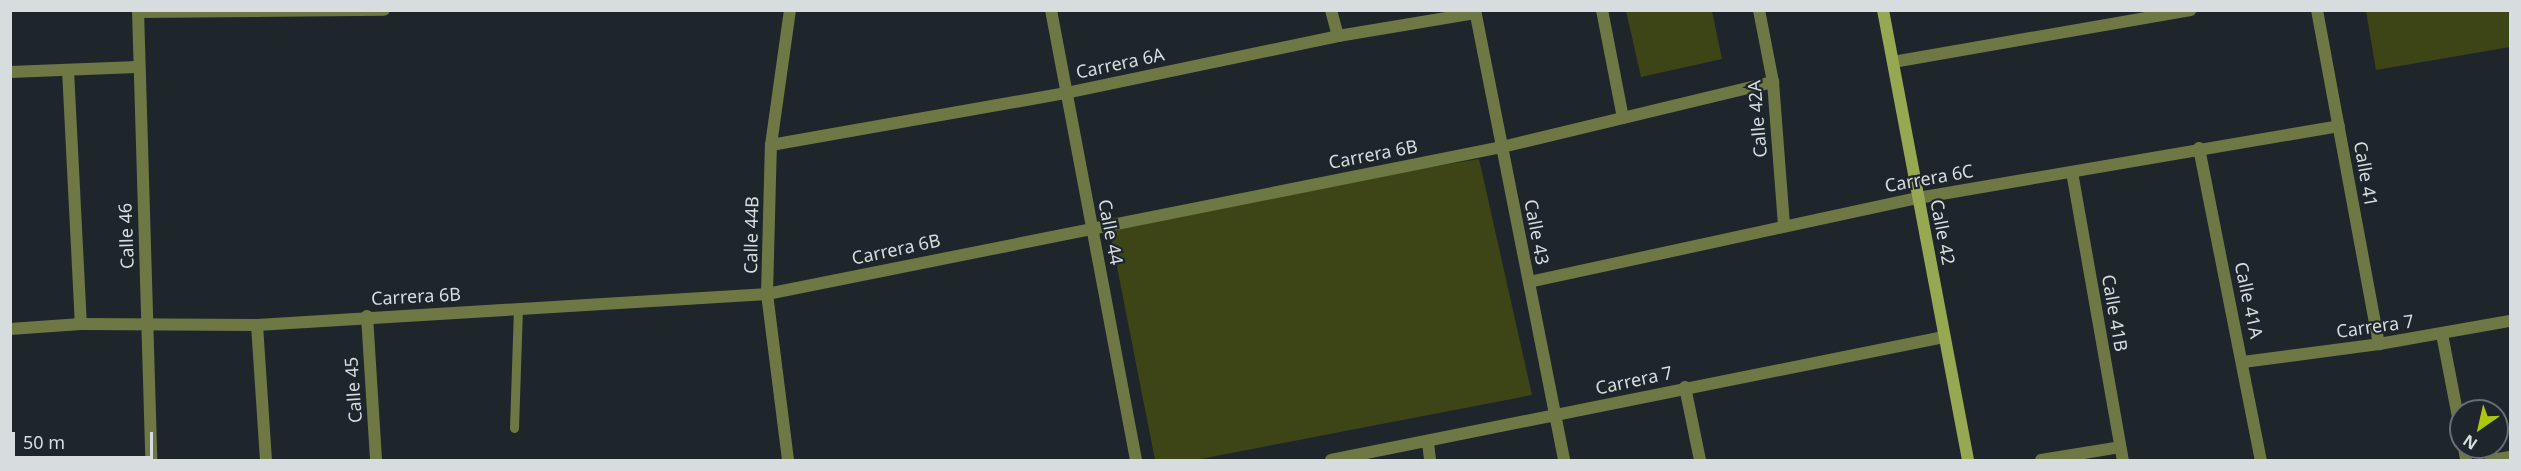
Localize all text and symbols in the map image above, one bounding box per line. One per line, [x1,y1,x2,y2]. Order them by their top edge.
street label: Carrera 6A [1074,43,1166,83]
street label: Calle 42A [1743,79,1771,159]
street label: Carrera 6B [1327,135,1419,173]
street label: Calle 41 [2350,140,2382,208]
street label: Carrera 6C [1883,160,1975,196]
street label: Calle 44B [740,196,762,274]
street label: Calle 44 [1094,197,1128,267]
street label: Calle 43 [1520,197,1554,267]
street label: Calle 42 [1926,197,1960,267]
street label: Calle 46 [114,203,138,269]
street label: Carrera 6B [850,229,942,269]
street label: Calle 41A [2230,260,2268,340]
street label: Calle 41B [2098,273,2132,353]
street label: Carrera 6B [371,283,461,309]
street label: Carrera 7 [2335,310,2415,342]
street label: Calle 45 [340,356,366,424]
street label: Carrera 7 [1593,361,1675,399]
north arrow [2449,399,2509,459]
scale bar [15,420,156,458]
text: 50 m [23,430,65,454]
text: N [2459,430,2482,455]

